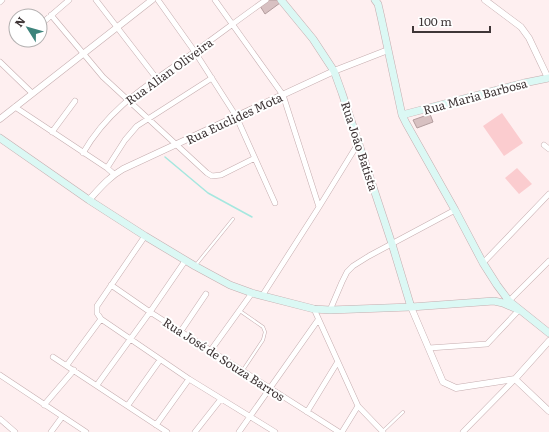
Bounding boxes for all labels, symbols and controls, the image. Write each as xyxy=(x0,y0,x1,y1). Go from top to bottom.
north arrow xyxy=(8,8,48,48)
scale bar xyxy=(413,8,490,34)
text: 100 m xyxy=(419,12,452,30)
text: N xyxy=(10,13,28,30)
street label: Rua Alian Oliveira xyxy=(122,33,217,109)
street label: Rua Maria Barbosa xyxy=(421,73,530,119)
street label: Rua Euclides Mota xyxy=(183,88,286,148)
street label: Rua João Batista xyxy=(337,99,383,194)
street label: Rua José de Souza Barros xyxy=(160,313,289,405)

